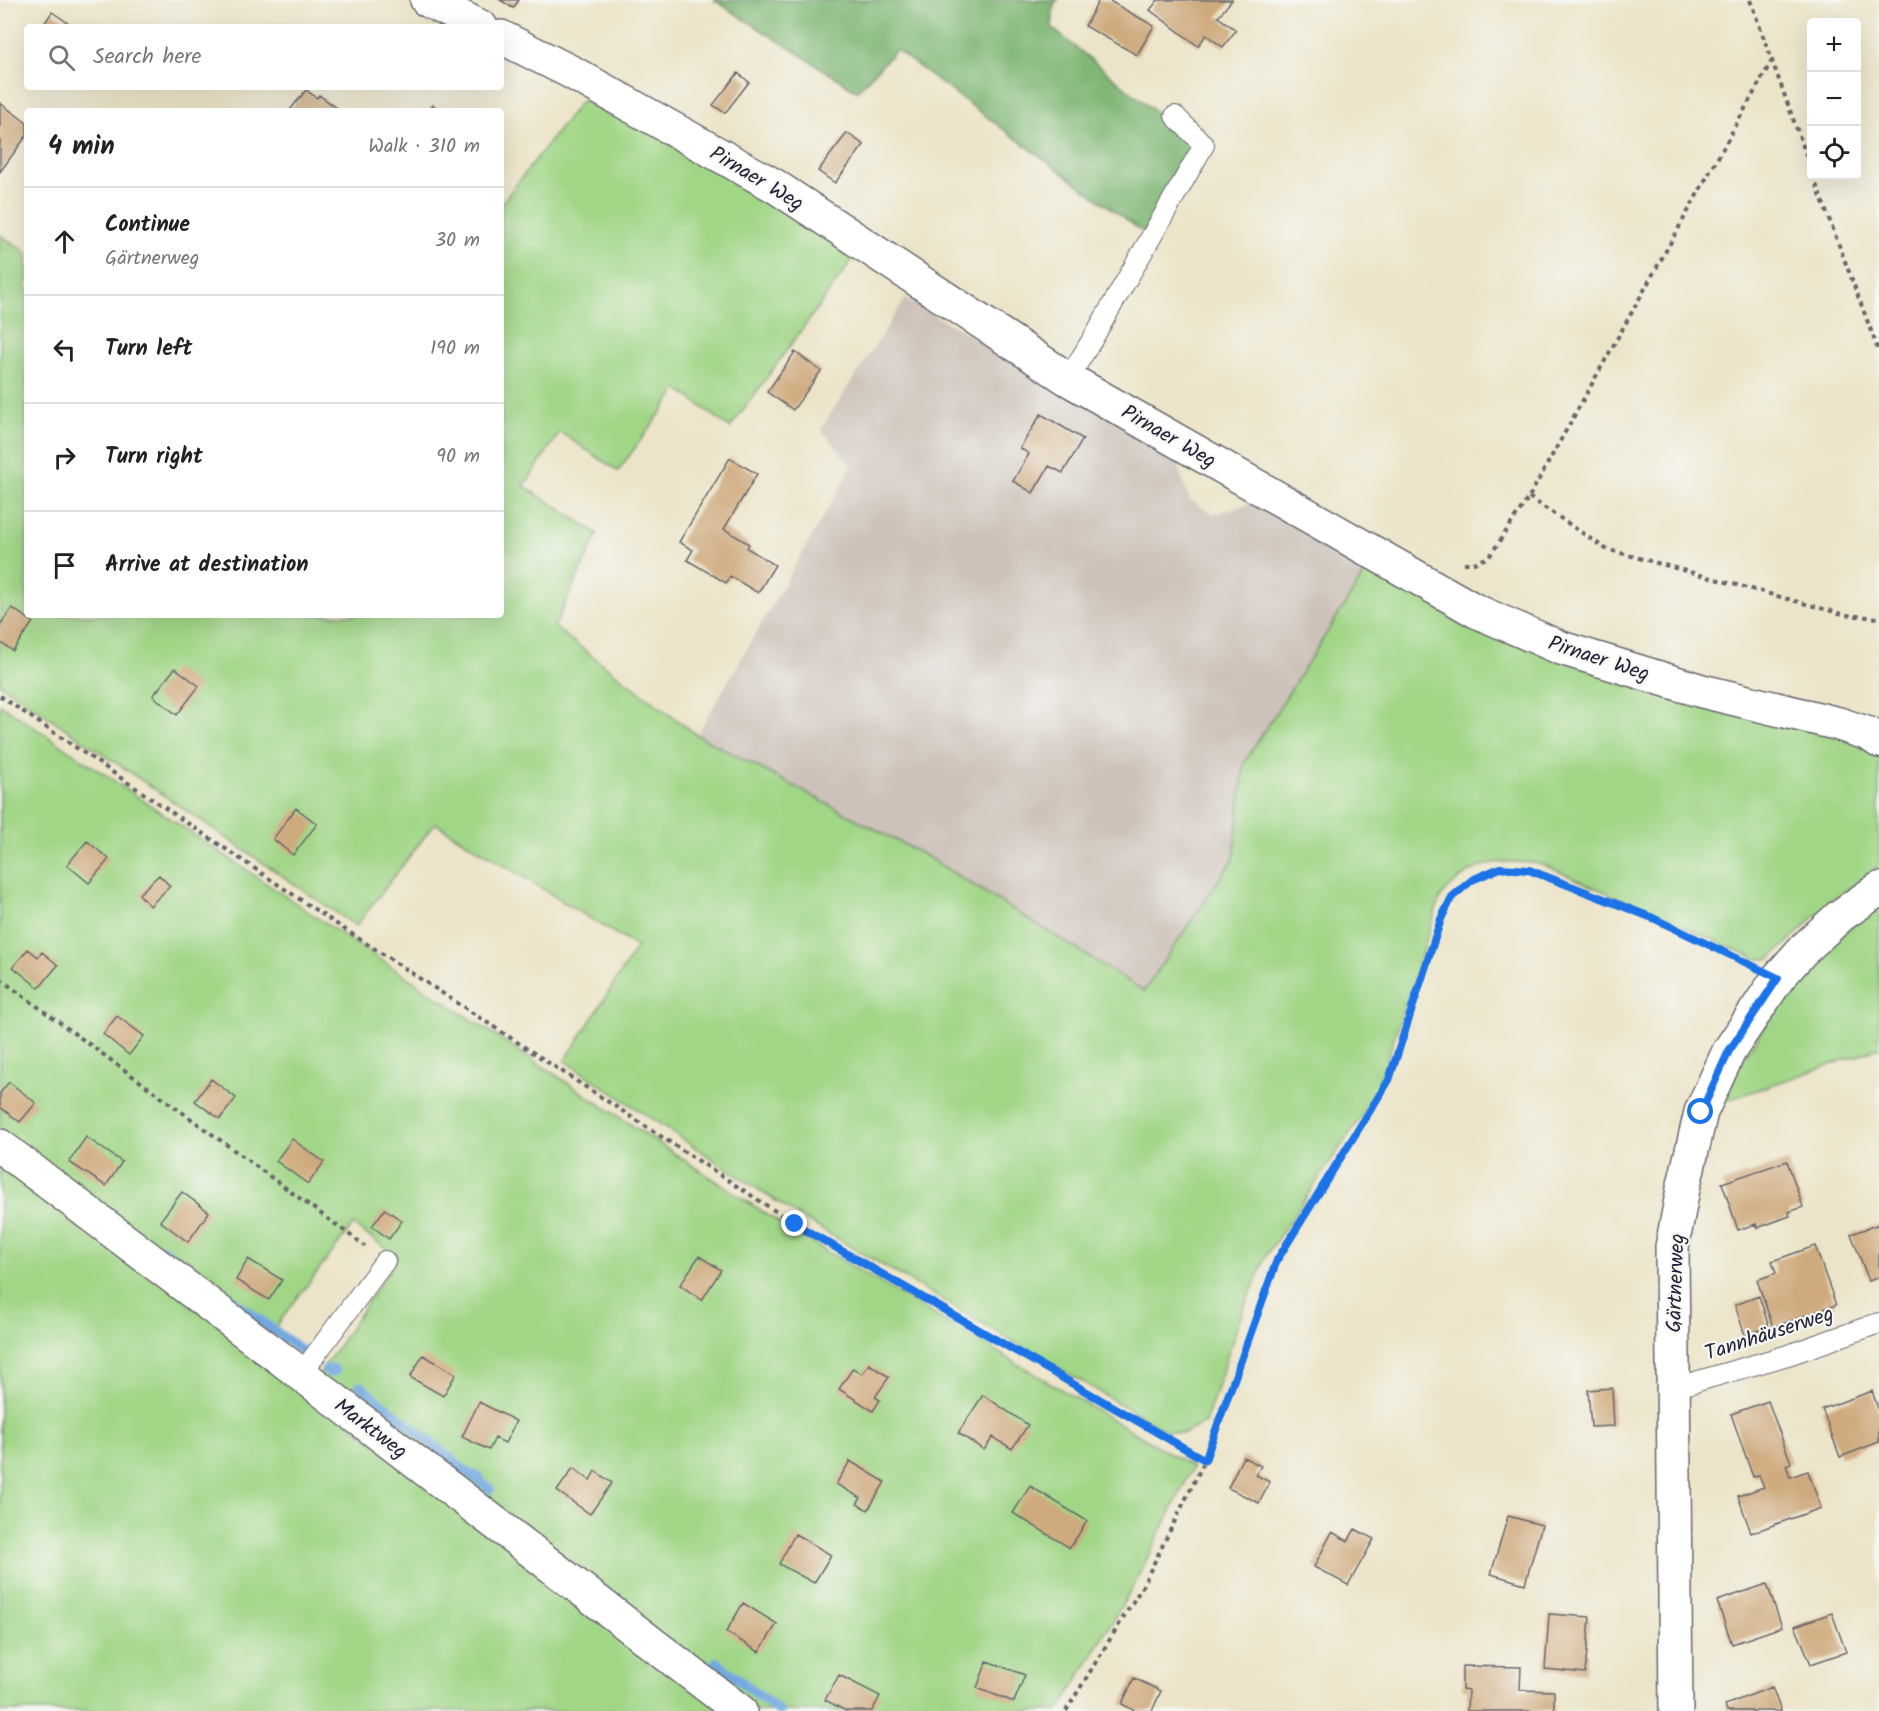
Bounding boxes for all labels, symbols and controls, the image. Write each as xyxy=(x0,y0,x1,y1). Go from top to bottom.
map controls xyxy=(1807,18,1861,180)
button: + xyxy=(1807,18,1861,72)
search box xyxy=(24,24,504,90)
text: Search here xyxy=(93,40,201,75)
icon: search xyxy=(45,41,78,74)
button: − xyxy=(1807,72,1861,126)
text: 4 min xyxy=(48,126,115,168)
button: locate xyxy=(1807,126,1861,180)
text: Walk · 310 m xyxy=(368,131,480,163)
street label: Pirnaer Weg xyxy=(703,138,810,220)
text: Continue xyxy=(105,208,190,243)
icon: ahead xyxy=(48,225,81,258)
text: 30 m xyxy=(435,225,480,257)
text: Gärtnerweg xyxy=(105,243,199,275)
text: Turn left xyxy=(105,332,192,367)
icon: left xyxy=(48,333,81,366)
text: 190 m xyxy=(430,333,480,365)
street label: Pirnaer Weg xyxy=(1114,397,1222,478)
text: Turn right xyxy=(105,440,203,475)
icon: right xyxy=(48,441,81,474)
text: 90 m xyxy=(436,441,480,473)
text: Arrive at destination xyxy=(105,548,308,583)
icon: arrive xyxy=(48,549,81,582)
street label: Pirnaer Weg xyxy=(1543,627,1654,691)
route start xyxy=(1687,1098,1713,1124)
route end xyxy=(781,1210,807,1236)
street label: Gärtnerweg xyxy=(1658,1233,1695,1333)
street label: Tannhäuserweg xyxy=(1701,1298,1838,1371)
street label: Marktweg xyxy=(326,1390,414,1468)

